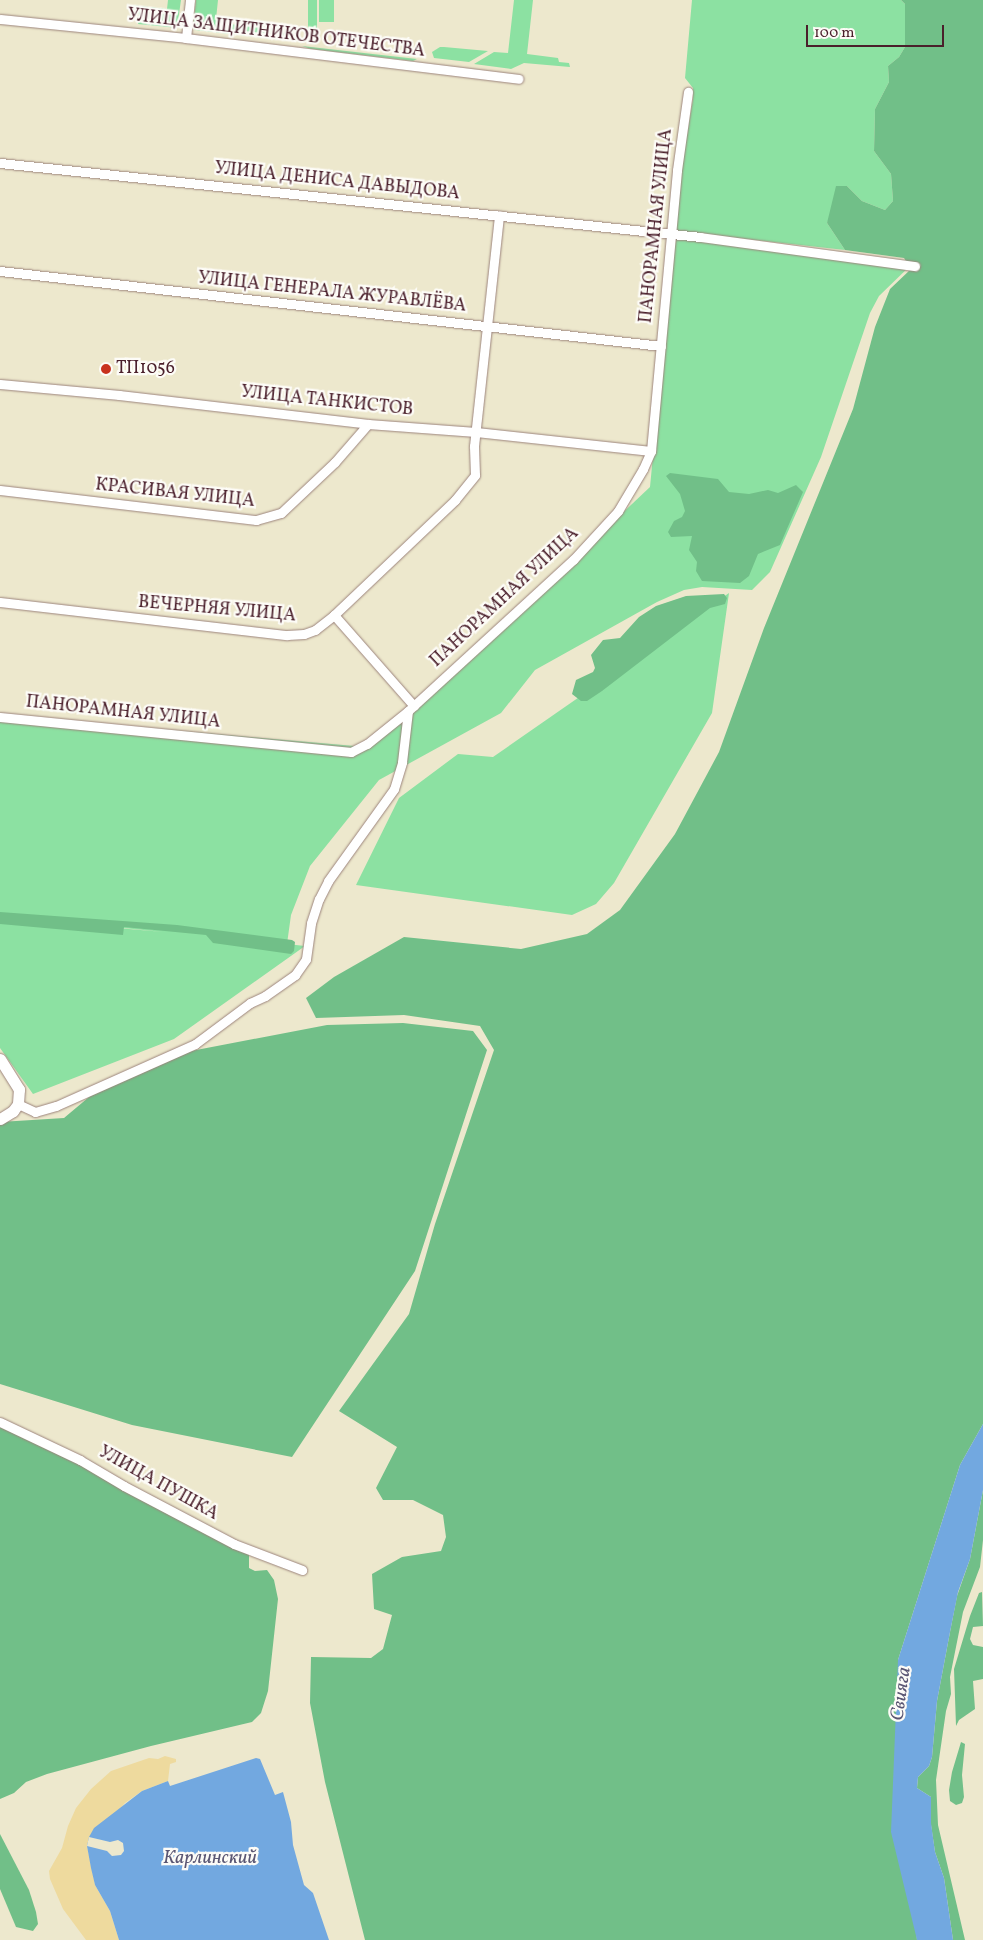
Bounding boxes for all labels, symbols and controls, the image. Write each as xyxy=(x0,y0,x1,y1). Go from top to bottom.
street label: УЛИЦА ЗАЩИТНИКОВ ОТЕЧЕСТВА xyxy=(126,5,426,63)
scale bar xyxy=(808,15,946,47)
text: 100 m xyxy=(814,23,854,44)
street label: ПАНОРАМНАЯ УЛИЦА xyxy=(636,128,678,324)
street label: УЛИЦА ДЕНИСА ДАВЫДОВА xyxy=(213,158,461,206)
street label: УЛИЦА ГЕНЕРАЛА ЖУРАВЛЁВА xyxy=(197,268,467,318)
place label: ТП1056 xyxy=(116,358,175,380)
marker: ТП1056 xyxy=(100,363,112,375)
street label: УЛИЦА ТАНКИСТОВ xyxy=(240,382,414,422)
street label: КРАСИВАЯ УЛИЦА xyxy=(94,475,256,513)
street label: ПАНОРАМНАЯ УЛИЦА xyxy=(426,523,584,673)
street label: ВЕЧЕРНЯЯ УЛИЦА xyxy=(137,592,297,628)
street label: ПАНОРАМНАЯ УЛИЦА xyxy=(25,692,221,734)
street label: УЛИЦА ПУШКА xyxy=(94,1442,222,1526)
water label: Свияга xyxy=(887,1666,917,1722)
water label: Карлинский xyxy=(163,1848,257,1870)

